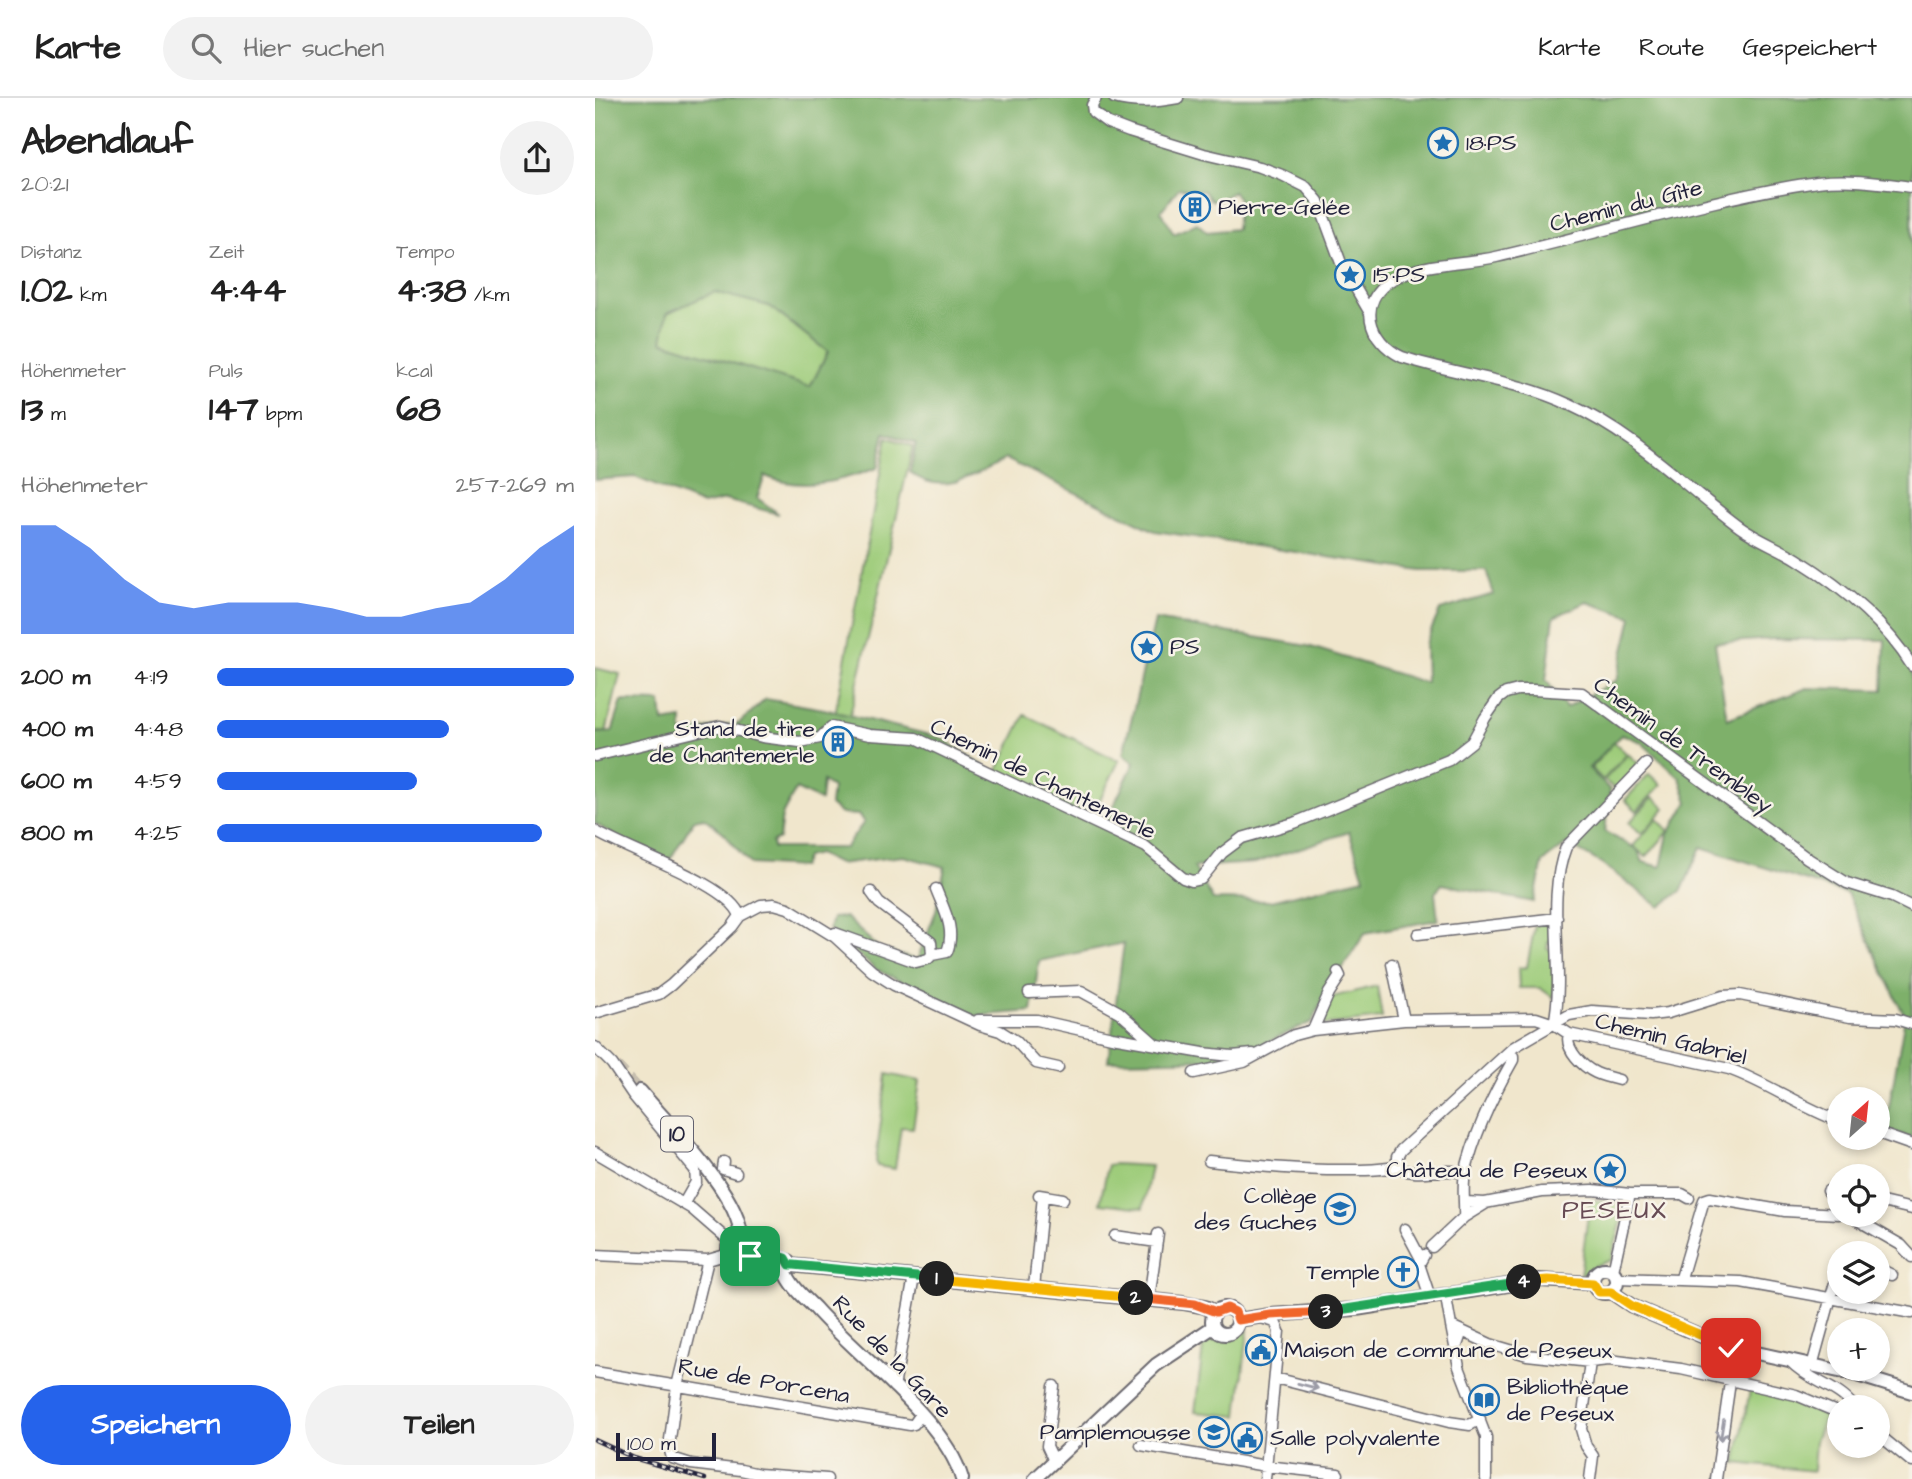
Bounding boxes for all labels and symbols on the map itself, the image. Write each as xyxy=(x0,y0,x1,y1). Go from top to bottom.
place icon: 18·PS xyxy=(1426,126,1460,160)
place label: 18·PS xyxy=(1466,127,1517,159)
street label: Chemin du Gîte xyxy=(1546,172,1706,240)
building icon: Pierre-Gelée xyxy=(1178,190,1212,224)
place label: Pierre-Gelée xyxy=(1218,191,1350,223)
place icon: 15·PS xyxy=(1333,258,1367,292)
place label: 15·PS xyxy=(1373,259,1425,291)
place icon: PS xyxy=(1130,630,1164,664)
place label: PS xyxy=(1170,631,1200,663)
street label: Chemin de Trembley xyxy=(1586,669,1780,822)
street label: Chemin de Chantemerle xyxy=(925,710,1161,848)
place label: Stand de tire de Chantemerle xyxy=(650,713,815,771)
building icon: Stand de tire de Chantemerle xyxy=(821,725,855,759)
street label: Chemin Gabriel xyxy=(1592,1005,1750,1073)
north arrow xyxy=(1827,1087,1890,1150)
road number: 10 xyxy=(661,1116,693,1152)
place icon: Château de Peseux xyxy=(1593,1153,1627,1187)
place label: Château de Peseux xyxy=(1386,1154,1587,1186)
place label: Collège des Guches xyxy=(1194,1180,1317,1238)
school or university icon: Collège des Guches xyxy=(1323,1192,1357,1226)
district label: PESEUX xyxy=(1562,1192,1668,1228)
pin xyxy=(720,1226,780,1286)
church icon: Temple xyxy=(1386,1255,1420,1289)
place label: Temple xyxy=(1306,1256,1380,1288)
pin: 1 xyxy=(919,1262,955,1296)
pin: 4 xyxy=(1507,1264,1541,1300)
pin: 2 xyxy=(1119,1280,1153,1316)
street label: Rue de la Gare xyxy=(825,1288,959,1426)
pin: 3 xyxy=(1309,1294,1343,1330)
pin xyxy=(1701,1318,1761,1378)
public building icon: Maison de commune de Peseux xyxy=(1244,1333,1278,1367)
place label: Maison de commune de Peseux xyxy=(1284,1334,1612,1366)
street label: Rue de Porcena xyxy=(676,1350,853,1412)
place label: Bibliothèque de Peseux xyxy=(1507,1371,1629,1429)
one-way arrow xyxy=(1296,1380,1319,1393)
library icon: Bibliothèque de Peseux xyxy=(1467,1383,1501,1417)
school or university icon: Pamplemousse xyxy=(1197,1415,1231,1449)
place label: Pamplemousse xyxy=(1040,1416,1191,1448)
one-way arrow xyxy=(1715,1418,1728,1441)
public building icon: Salle polyvalente xyxy=(1230,1421,1264,1455)
place label: Salle polyvalente xyxy=(1270,1422,1440,1455)
scale bar xyxy=(616,1430,716,1462)

